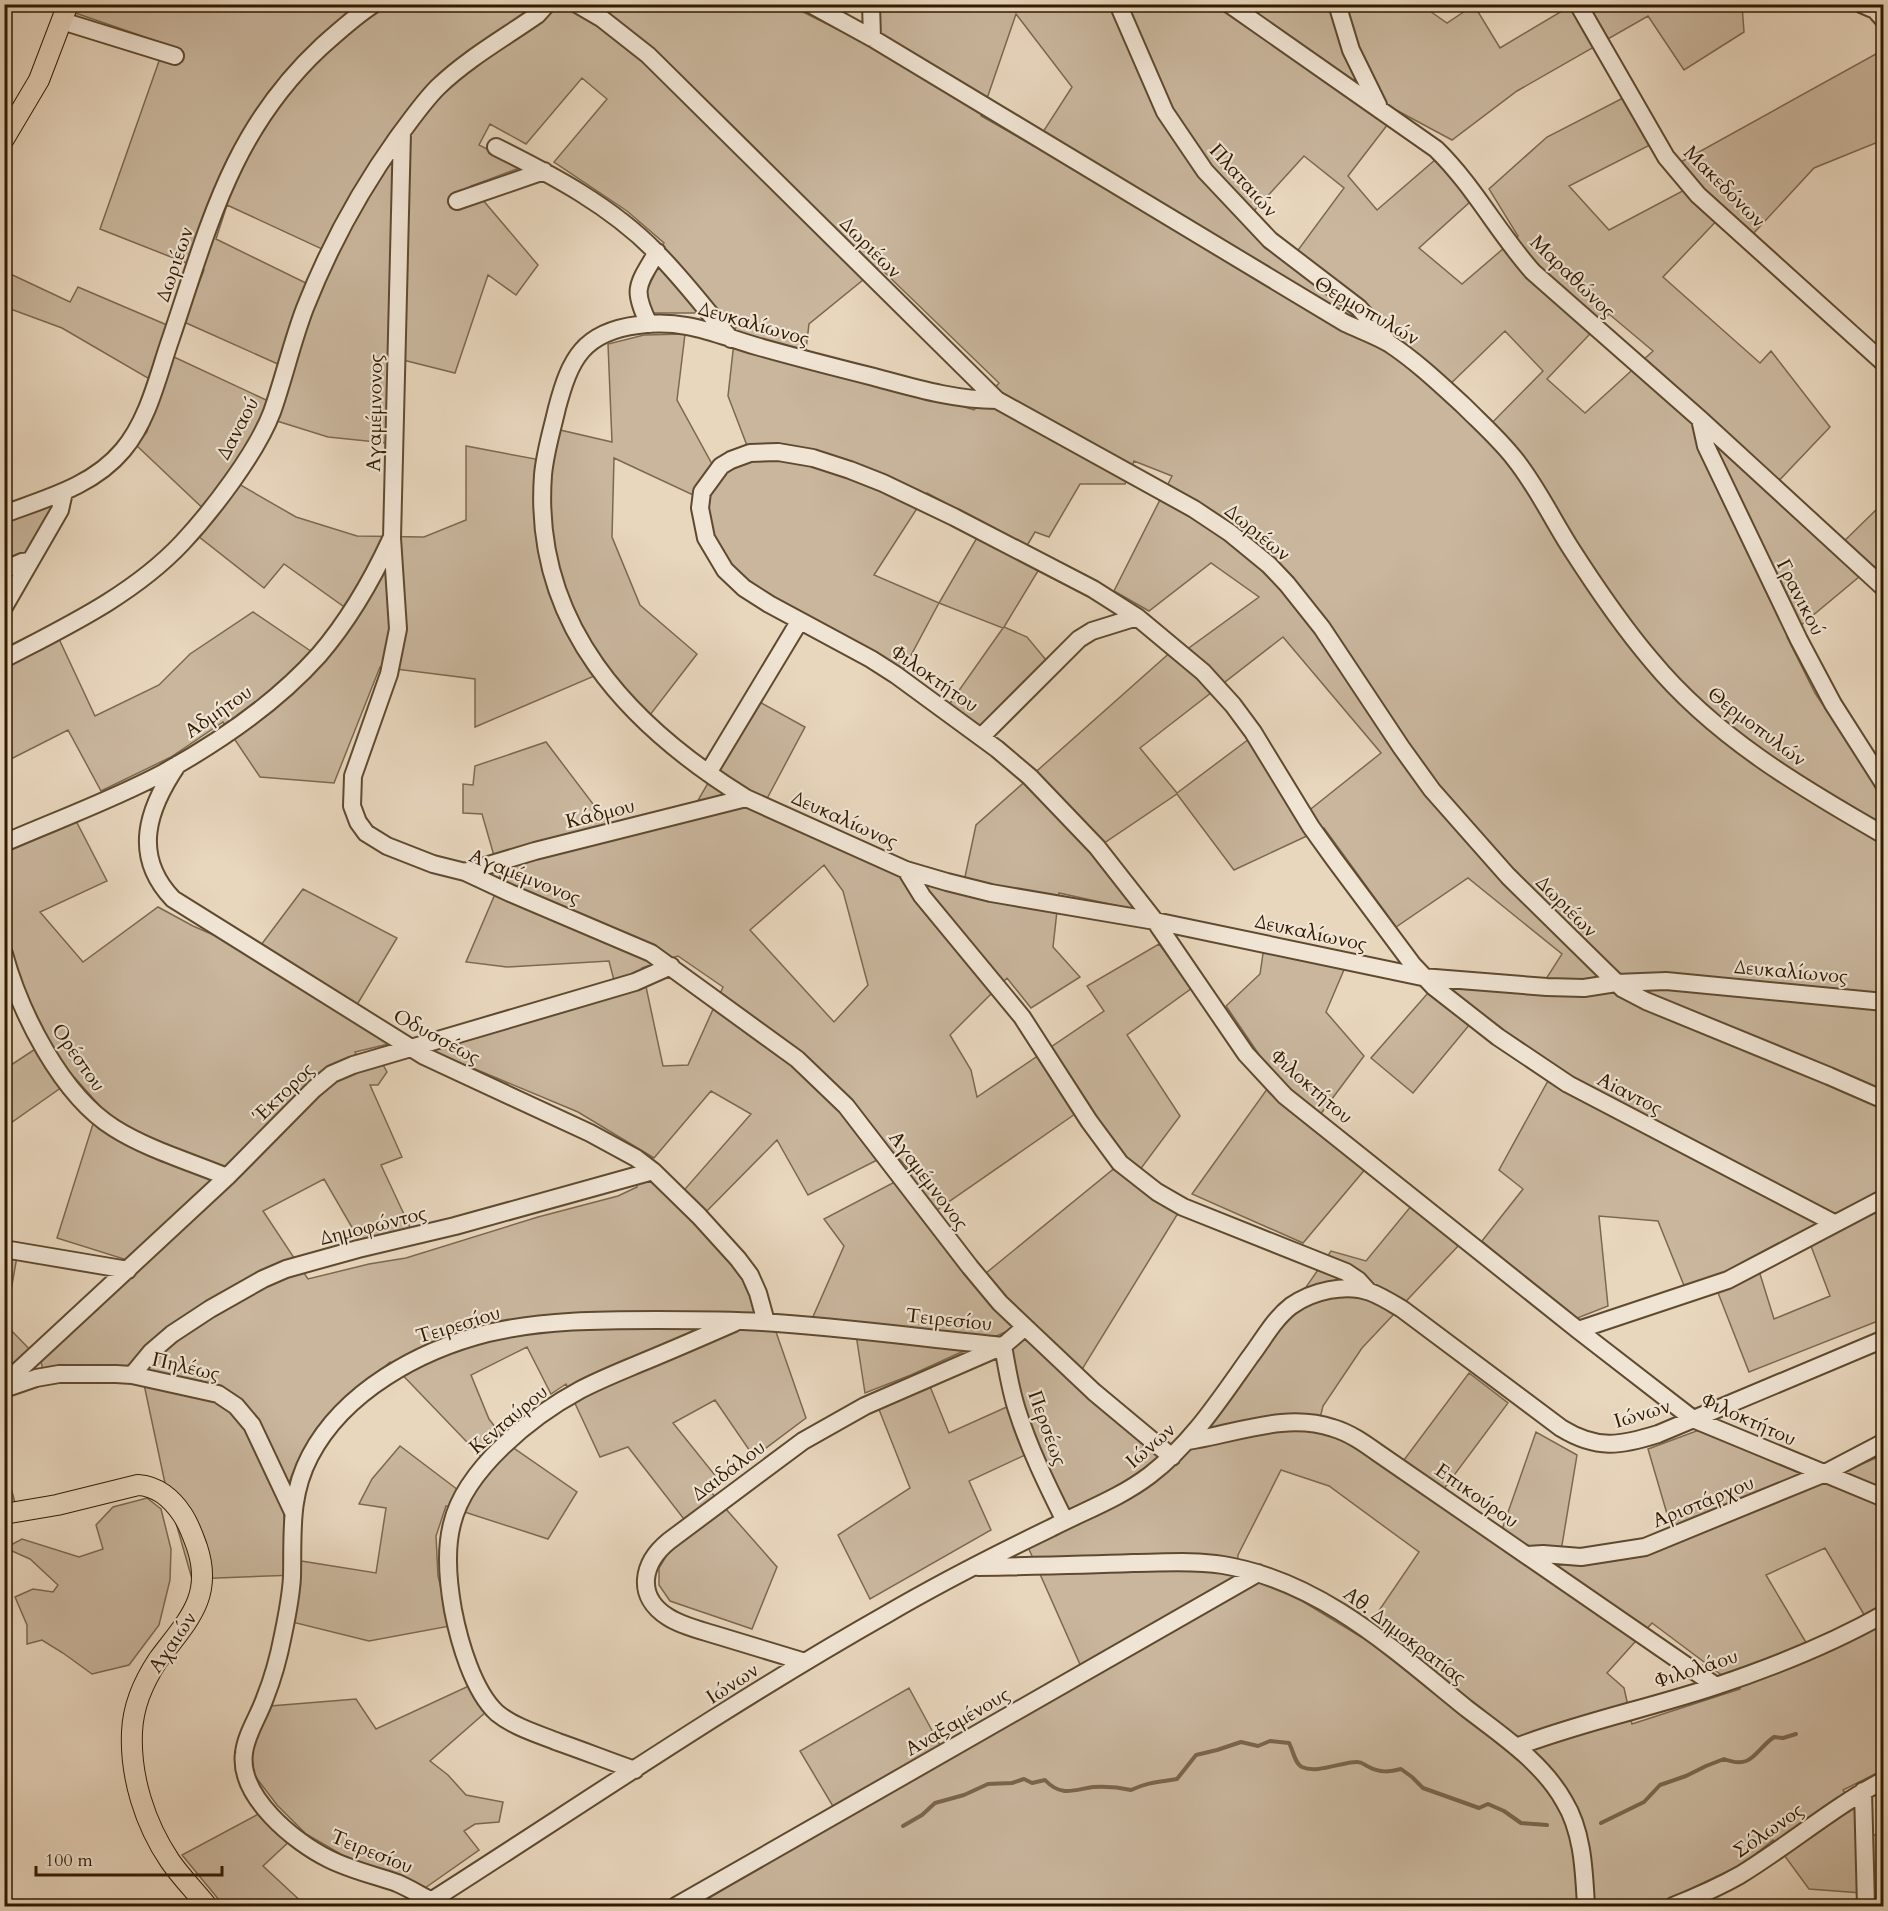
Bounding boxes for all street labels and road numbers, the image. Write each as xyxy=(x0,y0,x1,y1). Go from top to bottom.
street label: Πλαταιών xyxy=(1203,138,1284,223)
street label: Μακεδόνων xyxy=(1678,139,1772,234)
street label: Δωριέων xyxy=(834,210,908,284)
street label: Δωριέων xyxy=(149,223,200,305)
street label: Μαραθώνος xyxy=(1524,229,1622,324)
street label: Θερμοπυλών xyxy=(1309,269,1424,352)
street label: Δευκαλίωνος xyxy=(695,295,813,352)
street label: Αγαμέμνονος xyxy=(360,353,389,472)
street label: Δαναού xyxy=(210,392,265,464)
street label: Δωριέων xyxy=(1219,498,1296,567)
street label: Γρανικού xyxy=(1770,555,1831,640)
street label: Φιλοκτήτου xyxy=(885,638,984,719)
street label: Αδμήτου xyxy=(179,678,257,744)
street label: Θερμοπυλών xyxy=(1702,680,1812,773)
street label: Δευκαλίωνος xyxy=(787,784,903,855)
street label: Κάδμου xyxy=(563,792,638,835)
street label: Αγαμέμνονος xyxy=(465,842,585,911)
street label: Δωριέων xyxy=(1530,869,1604,943)
street label: Δευκαλίωνος xyxy=(1252,907,1370,958)
street label: Δευκαλίωνος xyxy=(1733,953,1849,990)
street label: Οδυσσέως xyxy=(389,1002,485,1071)
street label: Ορέστου xyxy=(45,1018,112,1097)
street label: Φιλοκτήτου xyxy=(1265,1043,1359,1130)
street label: Έκτορος xyxy=(246,1056,320,1129)
street label: Aiαντος xyxy=(1593,1066,1667,1121)
street label: Αγαμέμνονος xyxy=(882,1125,975,1236)
street label: Δημοφώντος xyxy=(317,1199,430,1252)
street label: Τειρεσίου xyxy=(413,1299,504,1350)
street label: Τειρεσίου xyxy=(904,1302,993,1337)
street label: Πηλέως xyxy=(149,1346,223,1387)
street label: Κενταύρου xyxy=(463,1378,554,1460)
street label: Περσέως xyxy=(1021,1387,1074,1470)
street label: Φιλοκτήτου xyxy=(1697,1387,1801,1452)
street label: Ιώνων xyxy=(1611,1392,1674,1435)
street label: Ιώνων xyxy=(1120,1416,1181,1474)
street label: Δαιδάλου xyxy=(686,1434,771,1507)
street label: Επικούρου xyxy=(1429,1457,1524,1534)
street label: Αριστάρχου xyxy=(1648,1469,1758,1534)
street label: Αθ. Δημοκρατίας xyxy=(1338,1580,1472,1691)
street label: Αχαιών xyxy=(142,1606,203,1678)
street label: Φιλολάου xyxy=(1651,1642,1741,1695)
street label: Ιώνων xyxy=(701,1656,764,1710)
street label: Αναξαμένους xyxy=(900,1680,1015,1762)
street label: Σόλωνος xyxy=(1728,1796,1809,1864)
street label: Τειρεσίου xyxy=(327,1823,417,1880)

